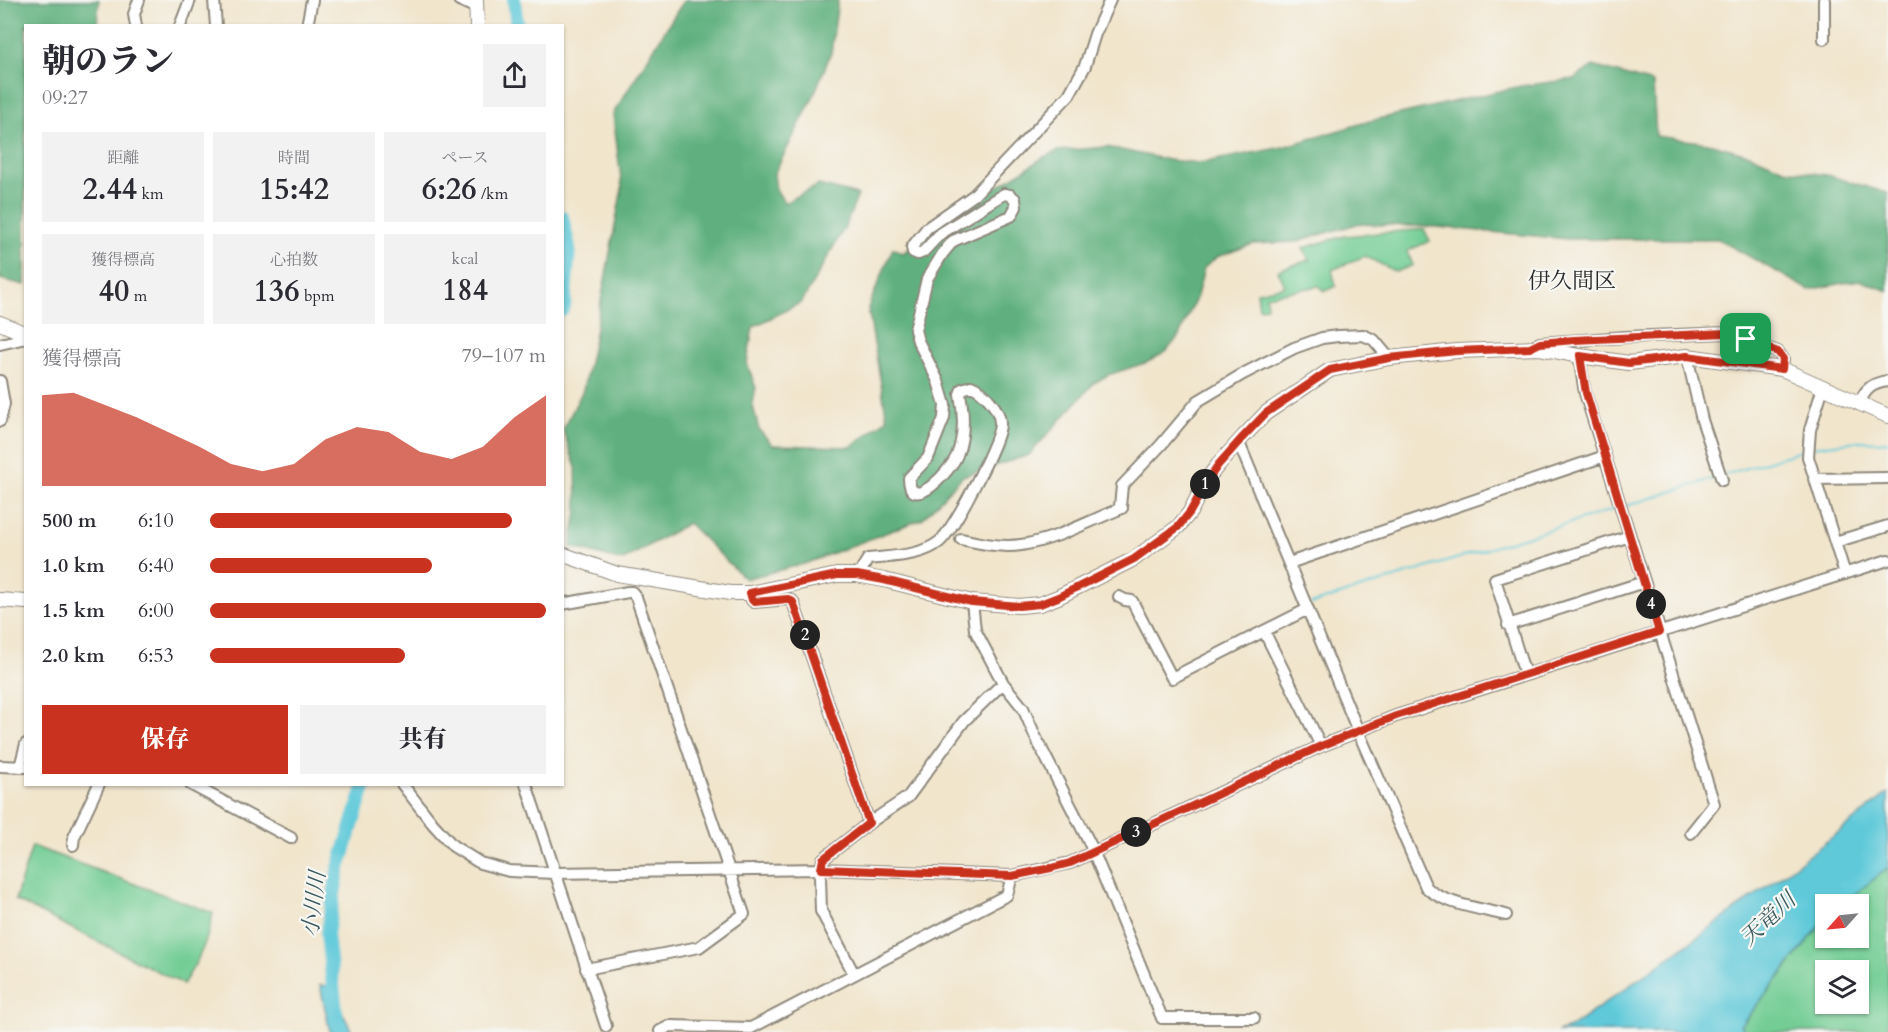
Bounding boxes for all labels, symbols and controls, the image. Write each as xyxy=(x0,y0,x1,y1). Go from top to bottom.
text: 朝のラン xyxy=(42,39,174,84)
button: share xyxy=(483,44,546,107)
text: 09:27 xyxy=(42,84,88,111)
text: 距離 xyxy=(107,147,139,169)
text: 時間 xyxy=(278,147,310,169)
text: ペース xyxy=(441,147,489,169)
text: 2.44 xyxy=(82,169,137,210)
text: 15:42 xyxy=(259,169,329,210)
text: 6:26 xyxy=(422,169,477,210)
text: km xyxy=(137,183,164,205)
text: /km xyxy=(477,183,508,205)
text: kcal xyxy=(452,248,478,270)
text: 獲得標高 xyxy=(91,249,155,271)
text: 心拍数 xyxy=(270,249,318,271)
district label: 伊久間区 xyxy=(1528,266,1616,296)
text: 184 xyxy=(442,270,488,311)
text: 40 xyxy=(99,271,129,312)
text: 136 xyxy=(253,271,300,312)
text: m xyxy=(129,285,147,307)
text: bpm xyxy=(300,285,335,307)
pin xyxy=(1720,313,1771,364)
icon: arrive xyxy=(1729,322,1762,355)
text: 79–107 m xyxy=(461,342,546,369)
text: 獲得標高 xyxy=(42,345,122,372)
pin: 1 xyxy=(1190,469,1220,499)
text: 1 xyxy=(1201,473,1209,495)
text: 500 m xyxy=(42,507,97,534)
text: 6:10 xyxy=(138,507,174,534)
text: 1.0 km xyxy=(42,552,105,579)
text: 6:40 xyxy=(138,552,174,579)
pin: 4 xyxy=(1636,589,1666,619)
text: 4 xyxy=(1647,593,1655,615)
text: 1.5 km xyxy=(42,597,105,624)
text: 6:00 xyxy=(138,597,174,624)
pin: 2 xyxy=(790,620,820,650)
text: 2 xyxy=(801,624,809,646)
text: 2.0 km xyxy=(42,642,105,669)
text: 6:53 xyxy=(138,642,174,669)
button: 保存 xyxy=(42,705,288,774)
button: 共有 xyxy=(300,705,546,774)
pin: 3 xyxy=(1121,817,1151,847)
text: 3 xyxy=(1132,821,1140,843)
water label: 小川川 xyxy=(295,867,333,939)
water label: 天竜川 xyxy=(1734,884,1804,952)
north arrow xyxy=(1815,894,1869,948)
map controls xyxy=(1815,894,1869,1014)
button: layers xyxy=(1815,960,1869,1014)

